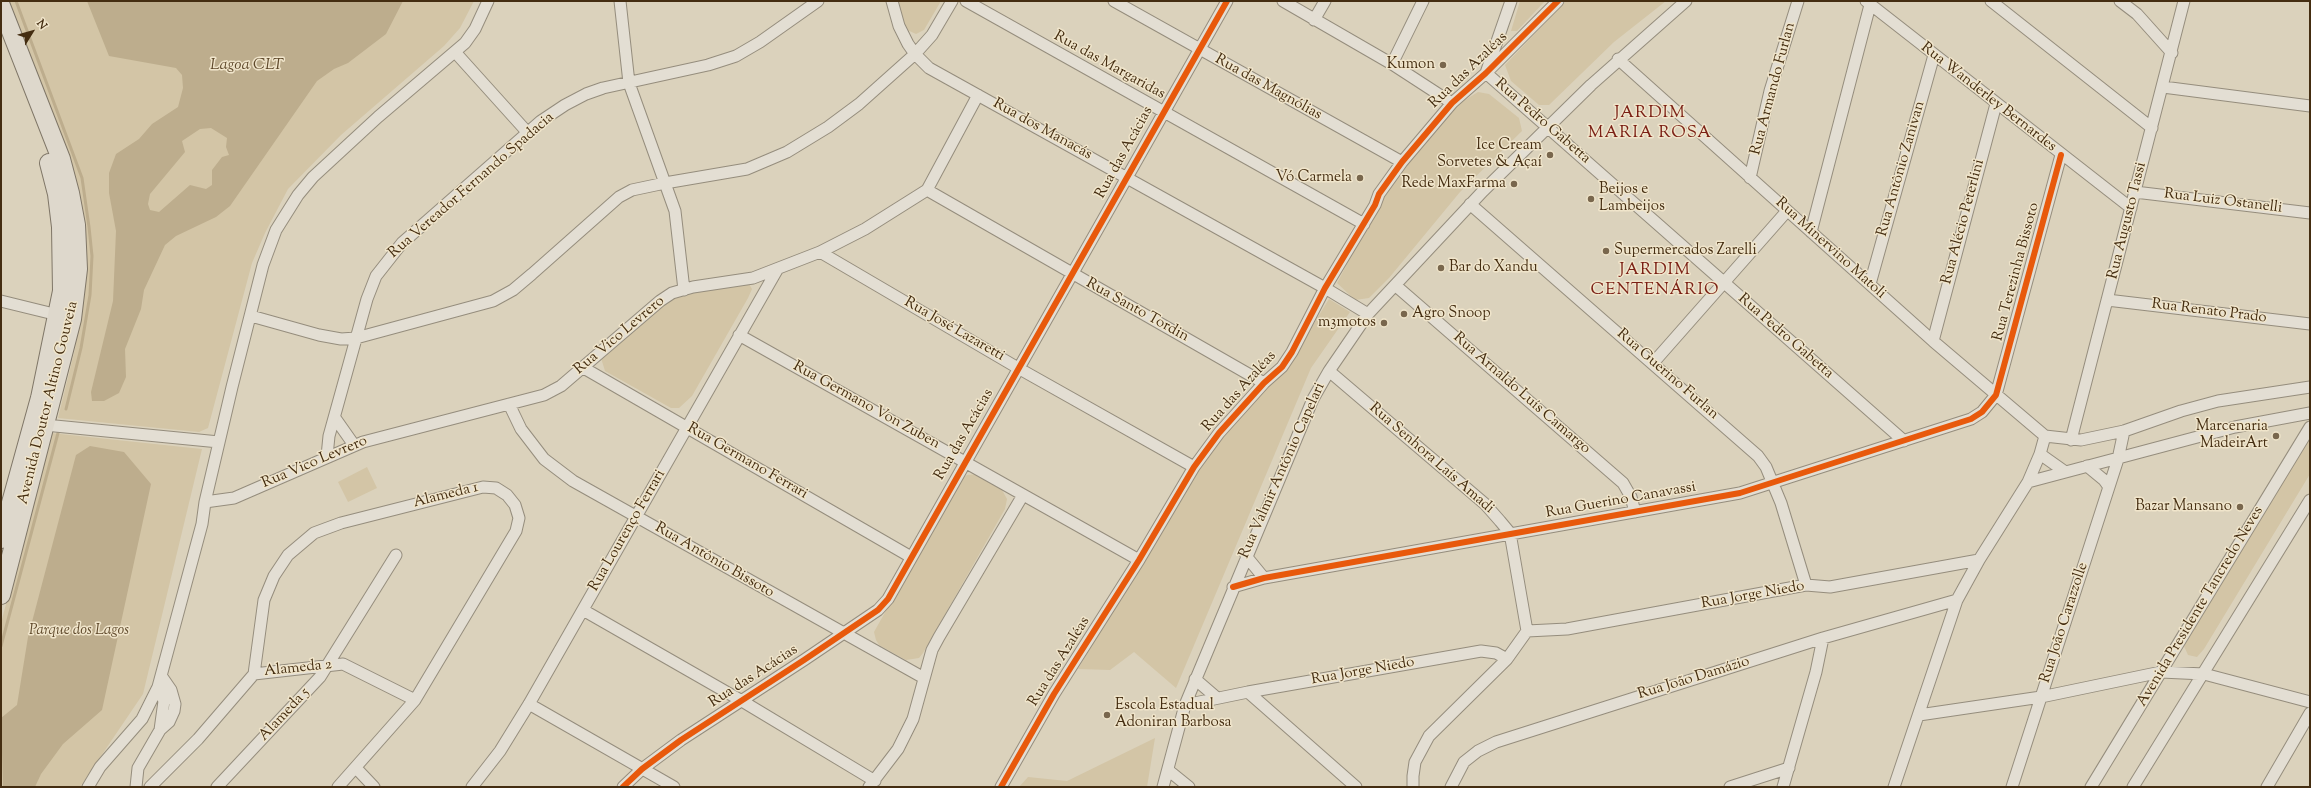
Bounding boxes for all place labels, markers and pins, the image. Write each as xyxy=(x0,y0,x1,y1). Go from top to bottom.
place label: Kumon xyxy=(1387,56,1435,74)
marker: Kumon xyxy=(1438,60,1448,70)
place label: Ice Cream Sorvetes & Açaí xyxy=(1437,137,1542,172)
marker: Ice Cream Sorvetes & Açaí xyxy=(1545,150,1555,160)
place label: Vó Carmela xyxy=(1275,169,1352,187)
marker: Vó Carmela xyxy=(1355,173,1365,183)
place label: Rede MaxFarma xyxy=(1402,175,1506,193)
marker: Rede MaxFarma xyxy=(1509,179,1519,189)
place label: Beijos e Lambeijos xyxy=(1599,181,1665,216)
marker: Beijos e Lambeijos xyxy=(1586,194,1596,204)
place label: Supermercados Zarelli xyxy=(1614,242,1757,260)
marker: Supermercados Zarelli xyxy=(1601,246,1611,256)
place label: Bar do Xandu xyxy=(1449,259,1538,277)
marker: Bar do Xandu xyxy=(1436,263,1446,273)
place label: Agro Snoop xyxy=(1412,305,1490,323)
marker: Agro Snoop xyxy=(1399,309,1409,319)
place label: m3motos xyxy=(1318,314,1376,332)
marker: m3motos xyxy=(1379,318,1389,328)
place label: Marcenaria MadeirArt xyxy=(2196,418,2268,453)
marker: Marcenaria MadeirArt xyxy=(2271,431,2281,441)
place label: Bazar Mansano xyxy=(2135,498,2232,516)
marker: Bazar Mansano xyxy=(2235,502,2245,512)
place label: Escola Estadual Adoniran Barbosa xyxy=(1115,697,1231,732)
marker: Escola Estadual Adoniran Barbosa xyxy=(1102,710,1112,720)

